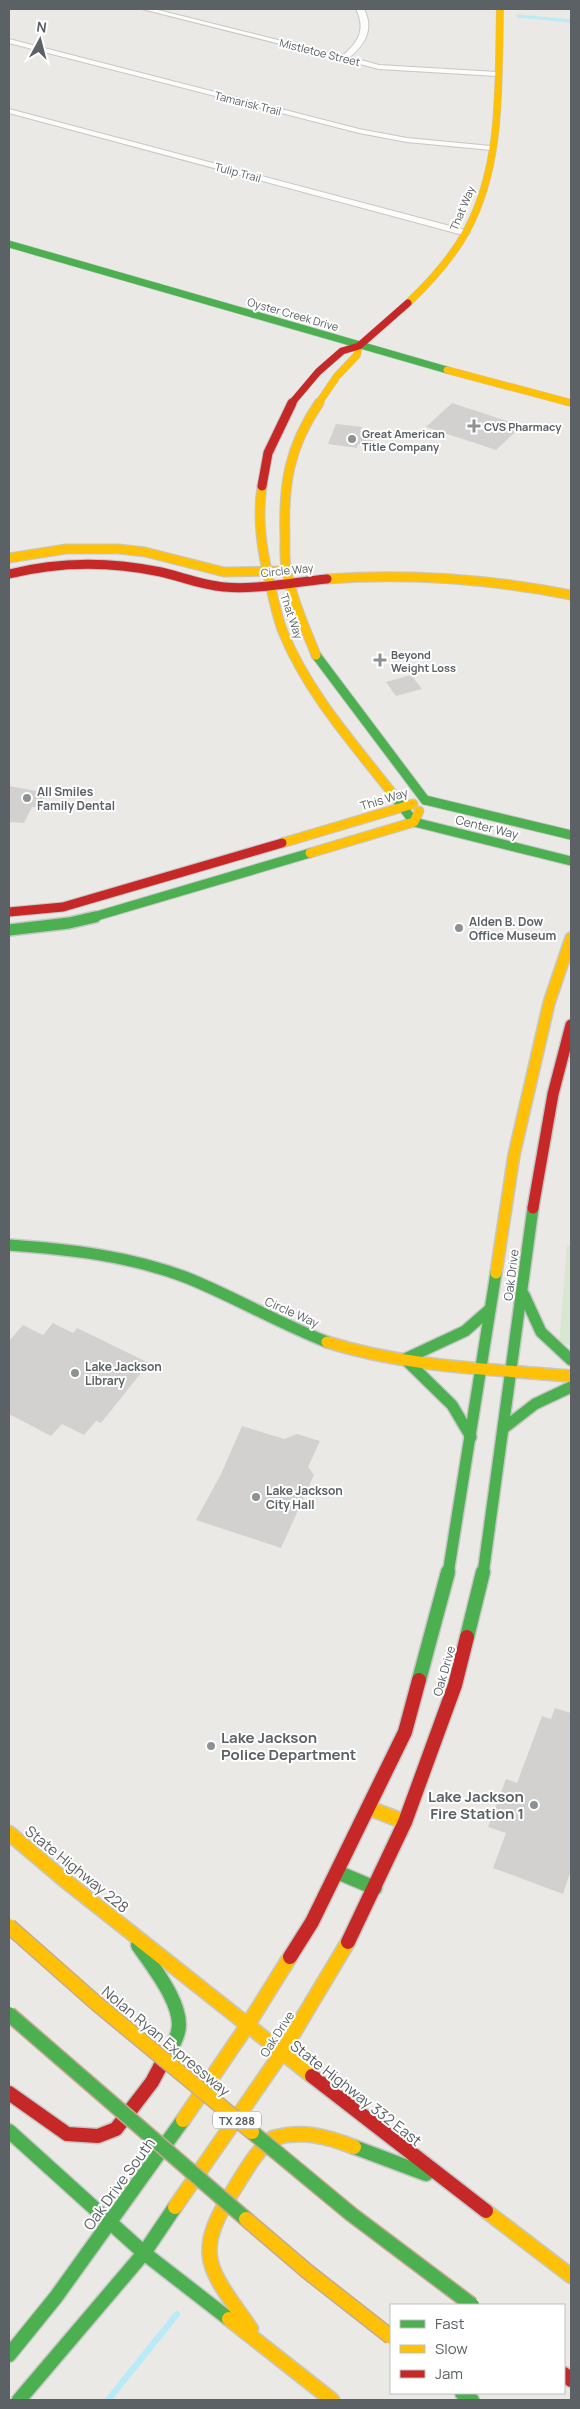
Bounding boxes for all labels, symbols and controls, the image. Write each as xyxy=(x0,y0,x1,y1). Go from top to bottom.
north arrow xyxy=(15,15,65,65)
text: N xyxy=(35,17,48,37)
street label: Mistletoe Street xyxy=(278,35,362,69)
street label: Tamarisk Trail xyxy=(213,87,283,119)
street label: Tulip Trail xyxy=(213,159,263,185)
street label: That Way xyxy=(446,183,478,233)
street label: Oyster Creek Drive xyxy=(246,294,341,334)
place label: CVS Pharmacy xyxy=(484,419,562,434)
marker: CVS Pharmacy xyxy=(468,420,480,432)
place label: Great American Title Company xyxy=(362,426,445,454)
marker: Great American Title Company xyxy=(346,433,358,445)
street label: Circle Way xyxy=(260,560,314,580)
street label: That Way xyxy=(277,591,307,641)
place label: Beyond Weight Loss xyxy=(391,647,456,675)
marker: Beyond Weight Loss xyxy=(373,653,387,667)
place label: All Smiles Family Dental xyxy=(37,783,115,814)
street label: This Way xyxy=(358,783,411,814)
marker: All Smiles Family Dental xyxy=(21,792,33,804)
street label: Center Way xyxy=(454,811,521,843)
place label: Alden B. Dow Office Museum xyxy=(469,913,556,944)
marker: Alden B. Dow Office Museum xyxy=(453,922,465,934)
street label: Oak Drive xyxy=(499,1248,523,1302)
street label: Circle Way xyxy=(262,1293,322,1332)
place label: Lake Jackson Library xyxy=(85,1358,162,1389)
marker: Lake Jackson Library xyxy=(69,1367,81,1379)
place label: Lake Jackson City Hall xyxy=(266,1482,343,1513)
marker: Lake Jackson City Hall xyxy=(250,1491,262,1503)
street label: Oak Drive xyxy=(429,1644,459,1698)
place label: Lake Jackson Police Department xyxy=(221,1727,356,1765)
marker: Lake Jackson Police Department xyxy=(205,1740,217,1752)
place label: Lake Jackson Fire Station 1 xyxy=(428,1786,524,1824)
marker: Lake Jackson Fire Station 1 xyxy=(528,1799,540,1811)
street label: State Highway 228 xyxy=(21,1820,133,1918)
street label: Nolan Ryan Expressway xyxy=(97,1981,235,2101)
street label: Oak Drive xyxy=(256,2008,298,2060)
street label: State Highway 332 East xyxy=(286,2035,426,2151)
road number: TX 288 xyxy=(213,2112,261,2128)
street label: Oak Drive South xyxy=(78,2133,160,2235)
legend xyxy=(390,2304,565,2394)
text: Fast xyxy=(435,2313,464,2334)
text: Slow xyxy=(435,2338,468,2359)
text: Jam xyxy=(435,2363,463,2384)

